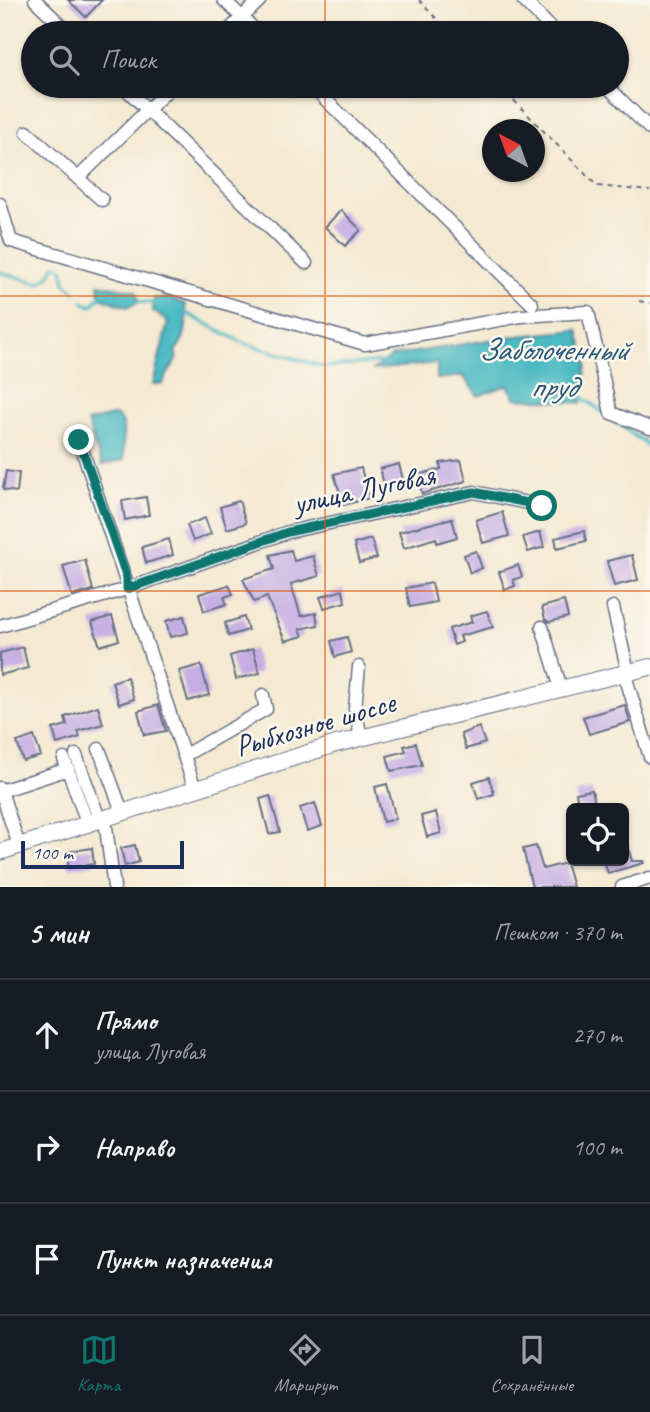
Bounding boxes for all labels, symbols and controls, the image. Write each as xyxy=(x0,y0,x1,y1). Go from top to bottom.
search box xyxy=(21,21,629,98)
icon: search xyxy=(45,41,83,79)
text: Поиск xyxy=(101,43,156,76)
north arrow xyxy=(482,119,545,182)
water label: Заболоченный пруд xyxy=(478,329,634,407)
route end xyxy=(63,424,94,455)
street label: улица Луговая xyxy=(288,455,439,523)
route start xyxy=(526,490,557,521)
street label: Рыбхозное шоссе xyxy=(231,682,402,765)
map controls xyxy=(566,803,629,866)
button: locate xyxy=(566,803,629,866)
scale bar xyxy=(21,838,184,870)
text: 100 m xyxy=(32,841,73,865)
text: 5 мин xyxy=(28,914,89,952)
text: Пешком · 370 m xyxy=(494,918,622,947)
text: Прямо xyxy=(95,1004,157,1037)
icon: ahead xyxy=(28,1016,66,1054)
text: 270 m xyxy=(573,1021,622,1050)
text: улица Луговая xyxy=(95,1037,205,1066)
icon: right xyxy=(28,1128,66,1166)
text: Направо xyxy=(95,1131,174,1164)
text: 100 m xyxy=(573,1133,622,1162)
icon: arrive xyxy=(28,1240,66,1278)
text: Пункт назначения xyxy=(95,1243,271,1276)
tab: Карта xyxy=(77,1331,120,1397)
tab: Маршрут xyxy=(274,1331,337,1397)
tab: Сохранённые xyxy=(491,1331,573,1397)

